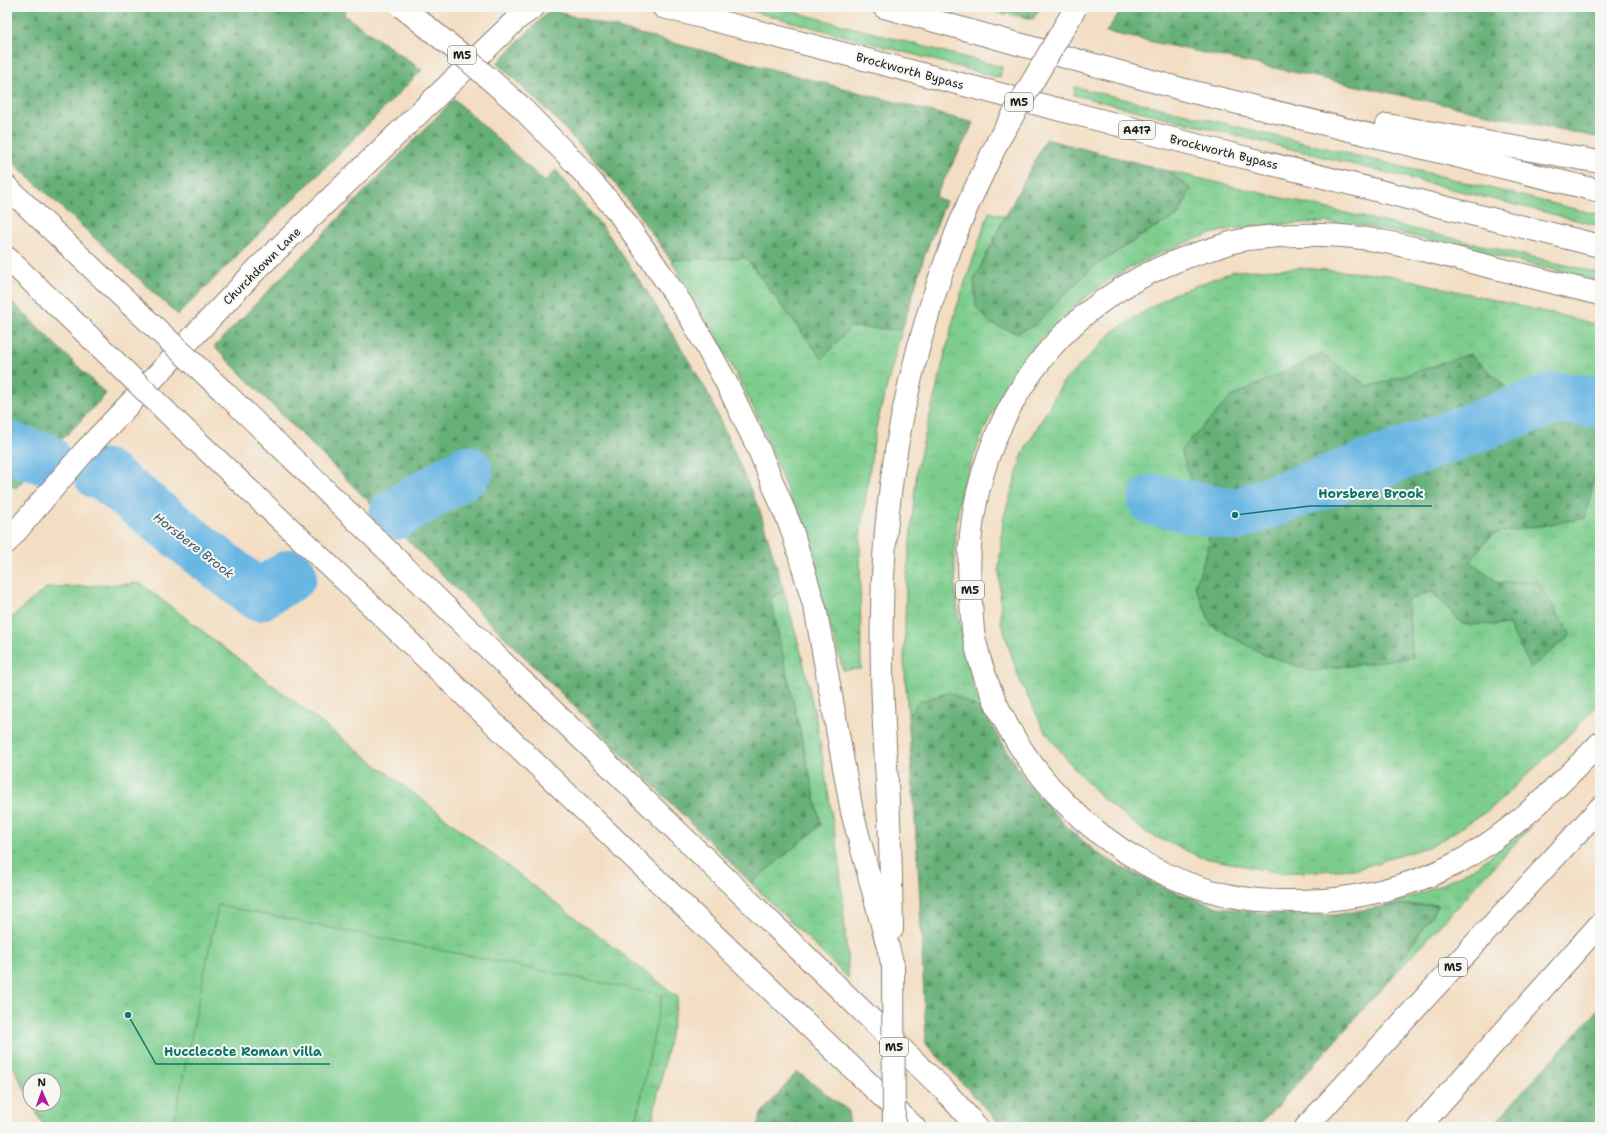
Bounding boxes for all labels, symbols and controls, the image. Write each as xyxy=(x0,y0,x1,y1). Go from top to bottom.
road number: M5 xyxy=(448,46,476,64)
street label: Brockworth Bypass xyxy=(854,49,966,93)
road number: M5 xyxy=(1005,93,1033,111)
road number: A417 xyxy=(1119,121,1155,139)
street label: Brockworth Bypass xyxy=(1168,131,1280,173)
street label: Churchdown Lane xyxy=(220,223,305,308)
callout: Horsbere Brook xyxy=(1310,481,1432,506)
text: Horsbere Brook xyxy=(1318,485,1424,502)
water label: Horsbere Brook xyxy=(150,508,238,583)
road number: M5 xyxy=(956,581,984,599)
road number: M5 xyxy=(1439,958,1467,976)
road number: M5 xyxy=(880,1038,908,1056)
callout: Hucclecote Roman villa xyxy=(156,1039,330,1064)
text: Hucclecote Roman villa xyxy=(164,1043,322,1060)
north arrow xyxy=(22,1072,62,1112)
text: N xyxy=(37,1075,47,1090)

